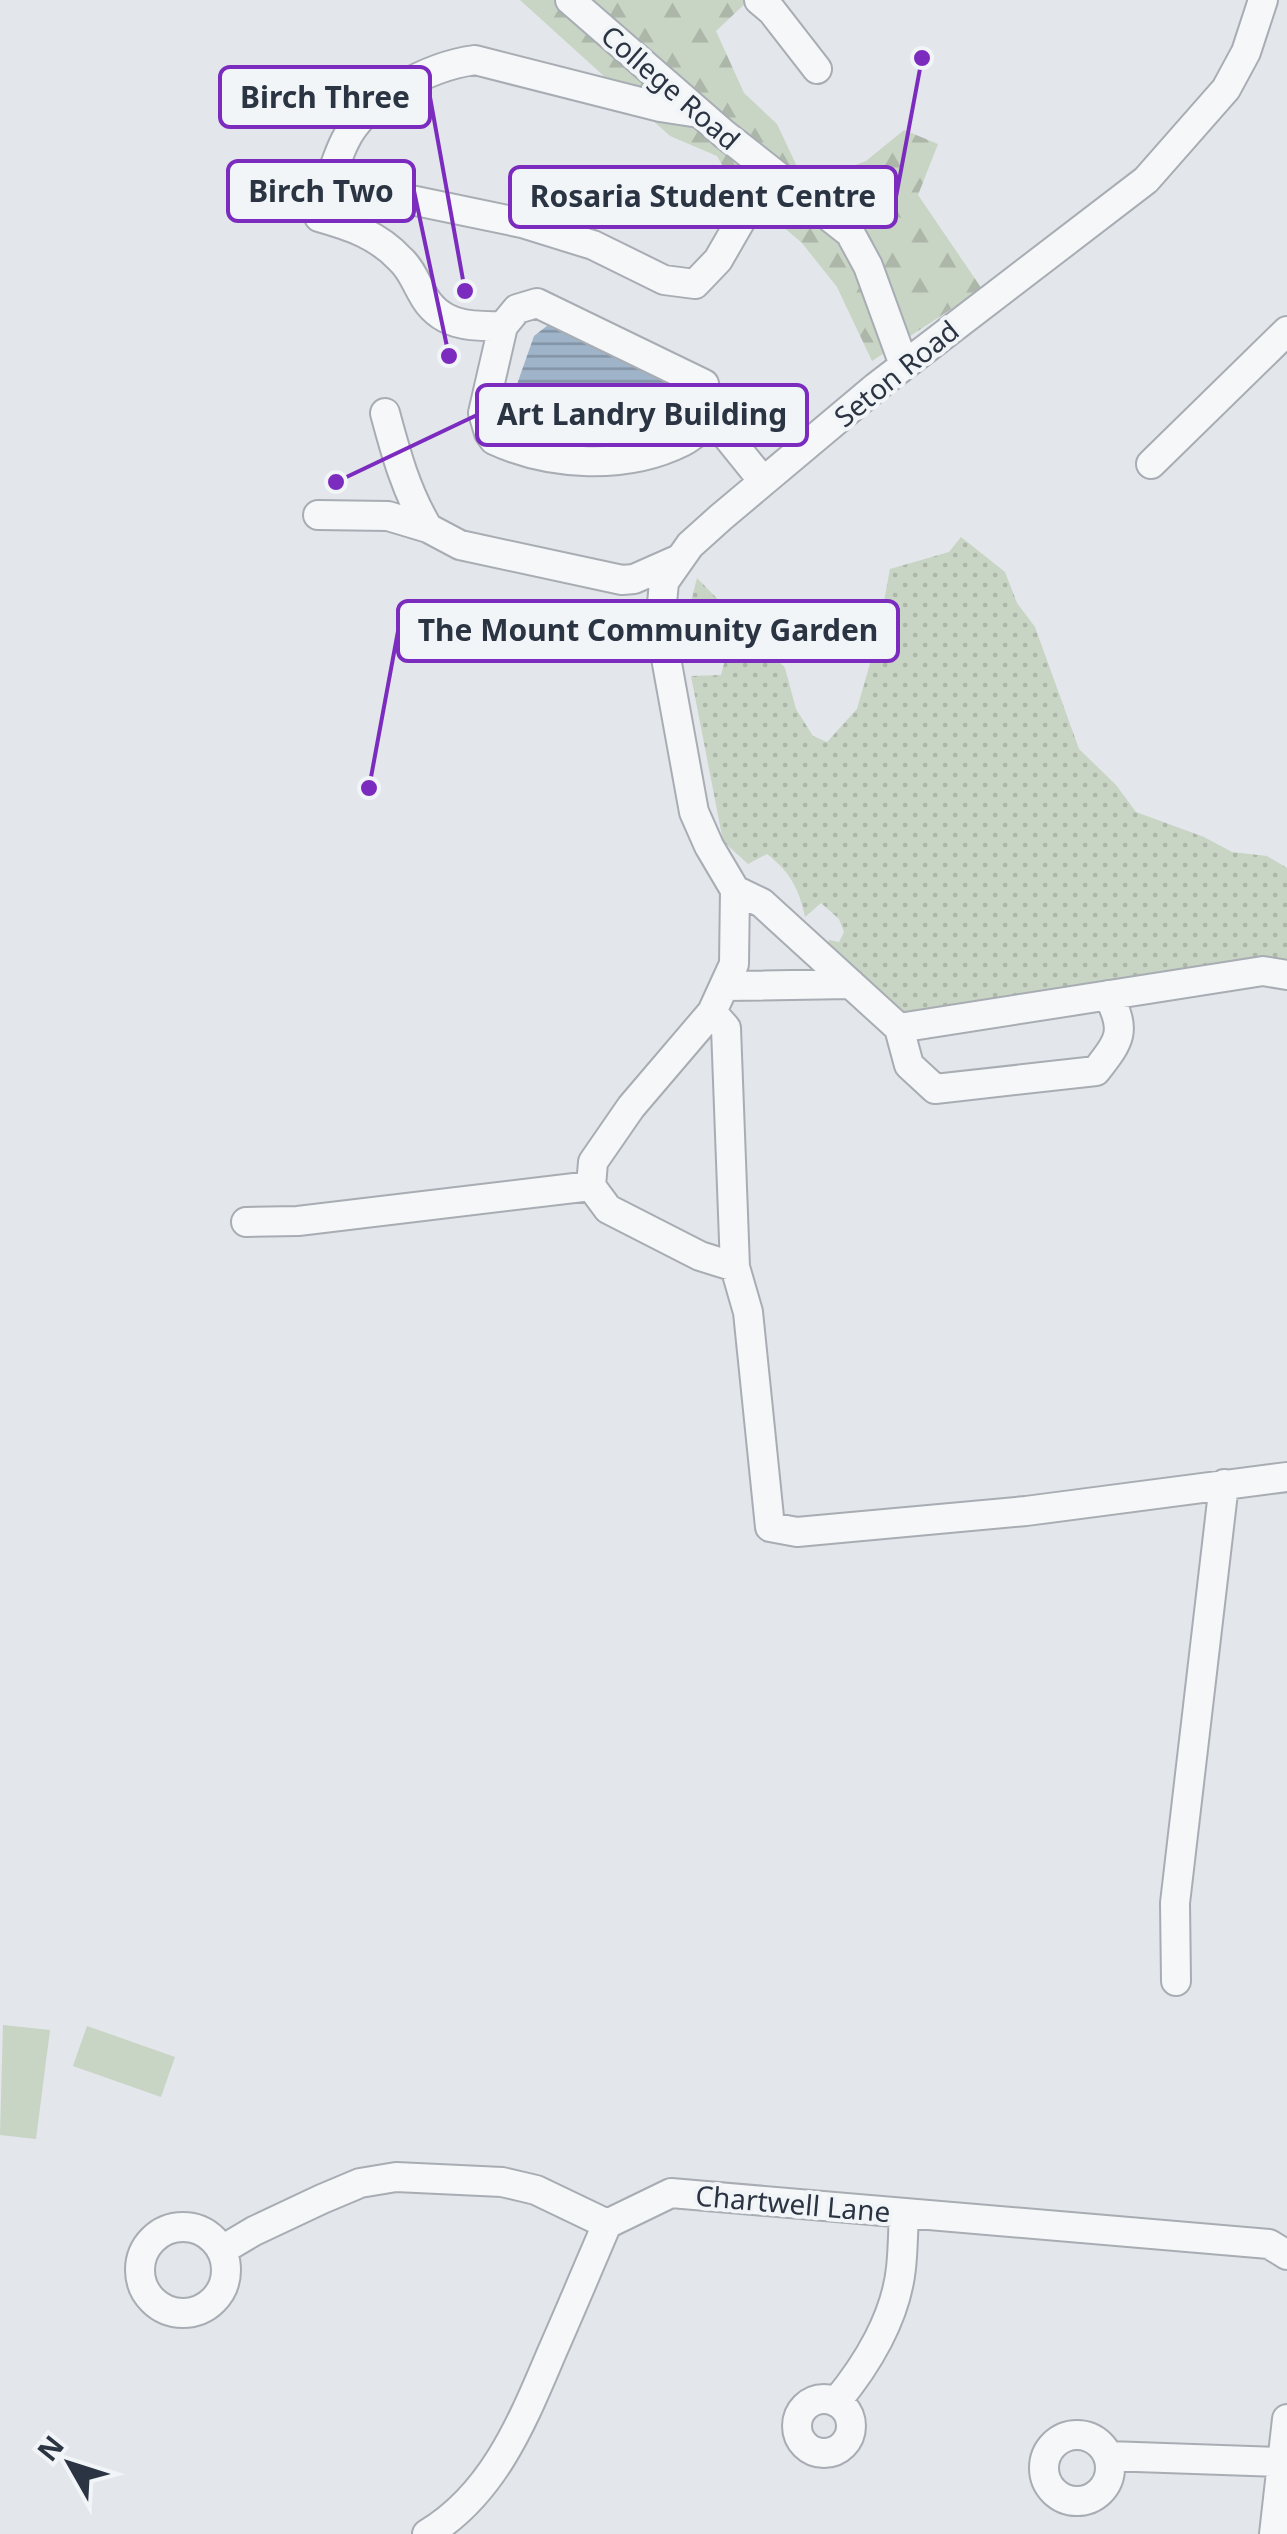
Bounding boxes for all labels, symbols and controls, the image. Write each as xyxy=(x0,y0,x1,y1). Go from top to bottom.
street label: College Road xyxy=(593,16,749,158)
callout: Birch Three xyxy=(220,67,430,127)
text: Birch Three xyxy=(240,76,410,117)
callout: Birch Two xyxy=(228,161,414,221)
callout: Rosaria Student Centre xyxy=(510,167,896,227)
text: Birch Two xyxy=(248,170,394,211)
text: Rosaria Student Centre xyxy=(530,175,876,216)
street label: Seton Road xyxy=(826,311,966,435)
callout: Art Landry Building xyxy=(477,385,807,445)
text: Art Landry Building xyxy=(497,393,787,434)
callout: The Mount Community Garden xyxy=(398,601,898,661)
text: The Mount Community Garden xyxy=(418,609,878,650)
street label: Chartwell Lane xyxy=(694,2176,892,2230)
north arrow xyxy=(20,2414,120,2514)
text: N xyxy=(28,2427,72,2468)

